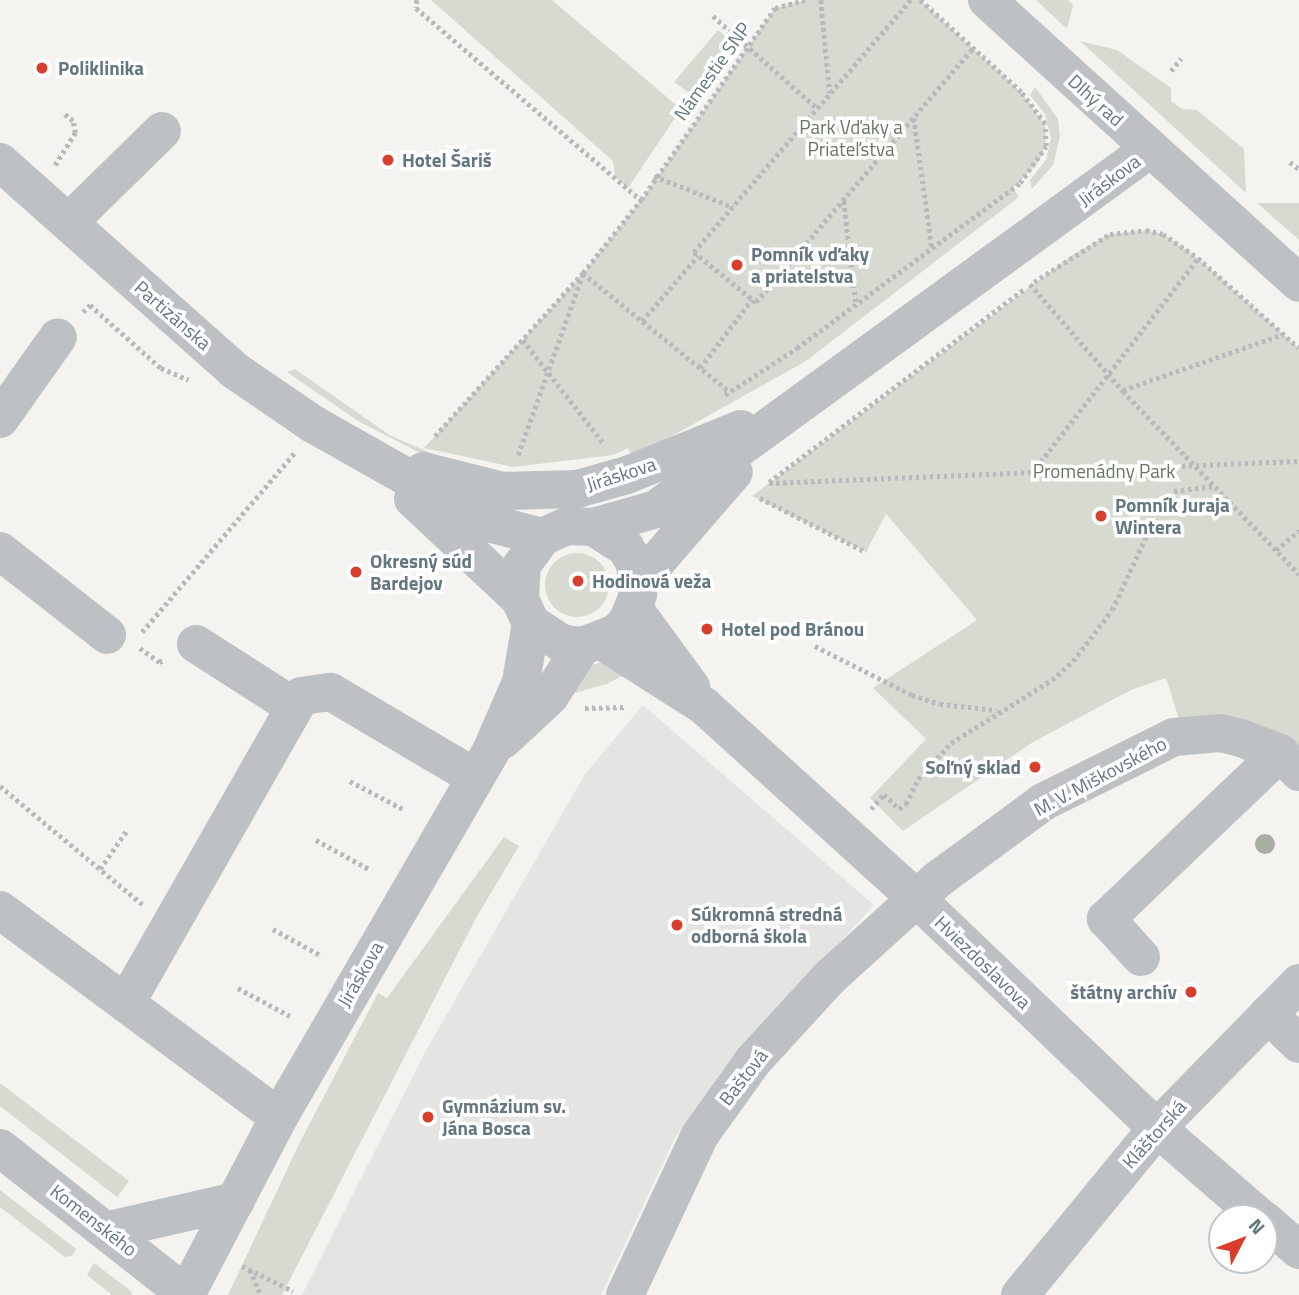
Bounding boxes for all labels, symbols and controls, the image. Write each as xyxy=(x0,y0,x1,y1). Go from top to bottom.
street label: Námestie SNP xyxy=(669,18,755,124)
place label: Poliklinika xyxy=(58,57,144,79)
marker: Poliklinika xyxy=(32,58,52,78)
street label: Dlhý rad xyxy=(1064,69,1128,131)
park label: Park Vďaky a Priateľstva xyxy=(799,116,903,160)
place label: Hotel Šariš xyxy=(402,149,492,171)
street label: Jiráskova xyxy=(1073,149,1145,211)
marker: Hotel Šariš xyxy=(380,152,396,168)
place label: Pomník vďaky a priatelstva xyxy=(751,243,869,287)
marker: Pomník vďaky a priatelstva xyxy=(729,257,745,273)
street label: Partizánska xyxy=(130,276,216,354)
street label: Jiráskova xyxy=(583,452,659,496)
park label: Promenádny Park xyxy=(1033,460,1175,482)
place label: Pomník Juraja Wintera xyxy=(1115,494,1230,538)
marker: Pomník Juraja Wintera xyxy=(1093,508,1109,524)
place label: Okresný súd Bardejov xyxy=(370,550,472,594)
marker: Okresný súd Bardejov xyxy=(348,564,364,580)
place label: Hodinová veža xyxy=(592,570,711,592)
marker: Hodinová veža xyxy=(570,573,586,589)
place label: Hotel pod Bránou xyxy=(721,618,864,640)
marker: Hotel pod Bránou xyxy=(699,621,715,637)
street label: M. V. Miškovského xyxy=(1030,731,1170,821)
place label: Soľný sklad xyxy=(925,756,1021,778)
marker: Soľný sklad xyxy=(1027,759,1043,775)
place label: Súkromná stredná odborná škola xyxy=(691,903,842,947)
street label: Hviezdoslavova xyxy=(930,911,1036,1013)
marker: Súkromná stredná odborná škola xyxy=(669,917,685,933)
street label: Jiráskova xyxy=(332,937,388,1011)
place label: štátny archív xyxy=(1070,981,1177,1003)
marker: štátny archív xyxy=(1183,984,1199,1000)
street label: Baštová xyxy=(714,1044,772,1110)
place label: Gymnázium sv. Jána Bosca xyxy=(442,1095,566,1139)
street label: Kláštorská xyxy=(1117,1095,1191,1173)
marker: Gymnázium sv. Jána Bosca xyxy=(420,1109,436,1125)
street label: Komenského xyxy=(46,1179,142,1261)
north arrow xyxy=(1208,1204,1278,1274)
text: N xyxy=(1242,1211,1273,1241)

